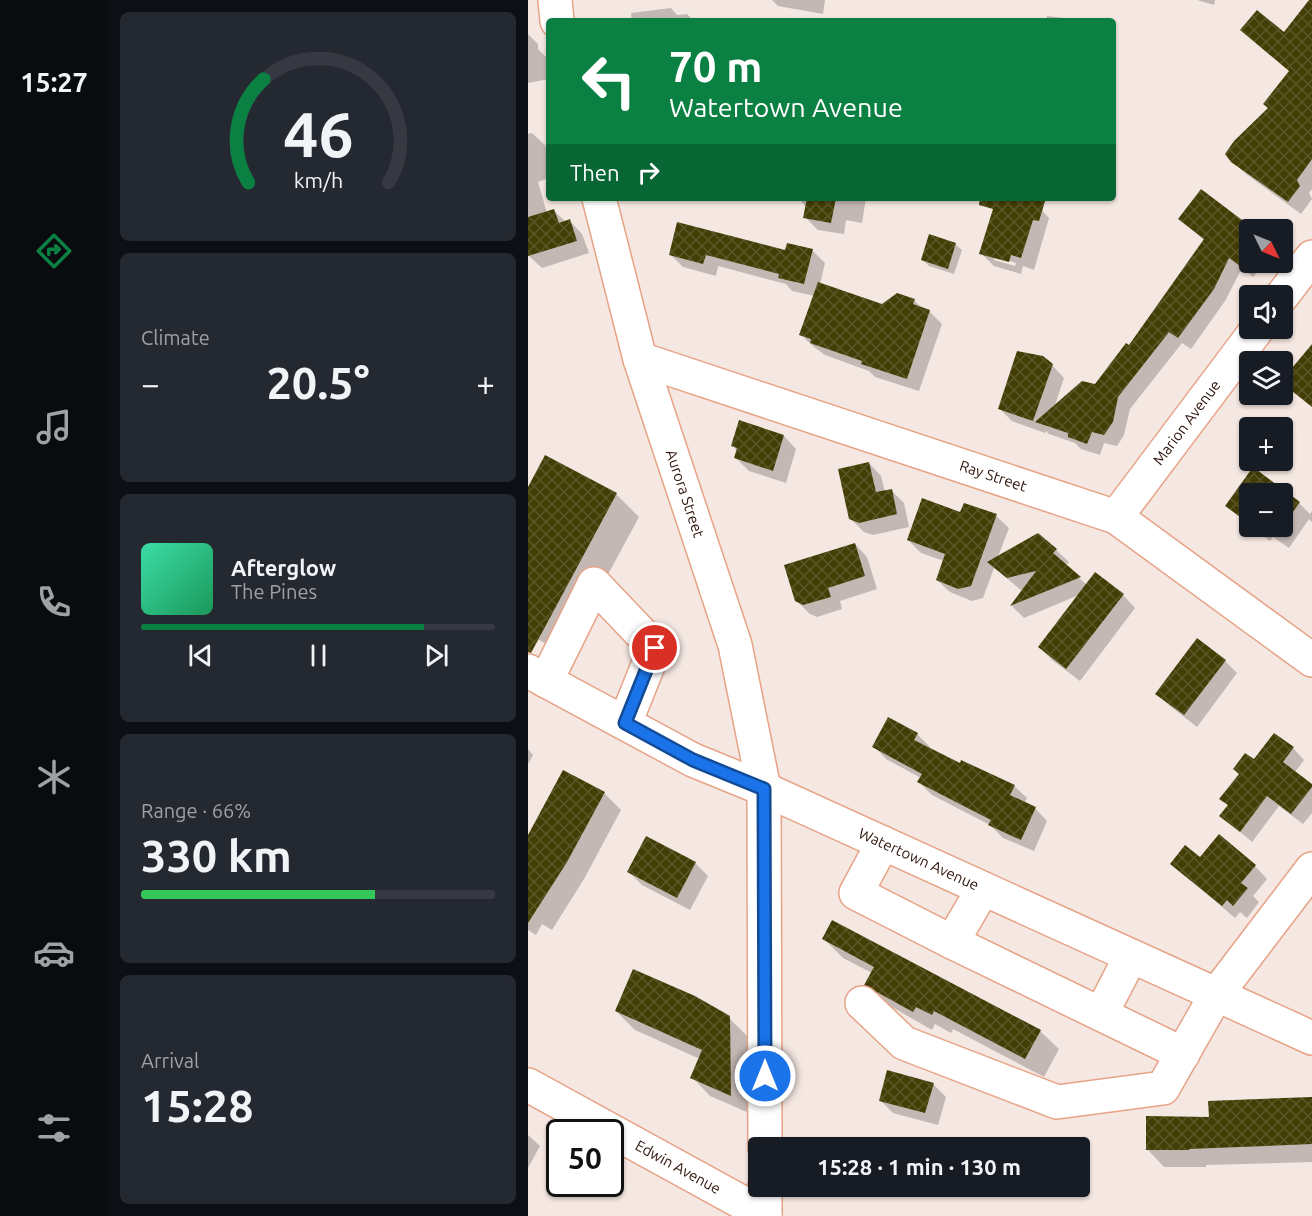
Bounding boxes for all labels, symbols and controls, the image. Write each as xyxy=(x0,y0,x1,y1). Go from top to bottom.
icon: left xyxy=(570,42,648,120)
text: 70 m xyxy=(669,43,763,90)
text: 15:27 xyxy=(20,67,88,97)
text: Watertown Avenue xyxy=(669,92,903,122)
text: 46 xyxy=(283,100,353,170)
icon: right xyxy=(632,156,665,189)
text: Then xyxy=(570,160,620,185)
text: km/h xyxy=(293,169,343,193)
north arrow xyxy=(1239,219,1293,273)
map controls xyxy=(1239,219,1293,537)
icon: directions xyxy=(33,230,75,272)
button: sound xyxy=(1239,285,1293,339)
text: Climate xyxy=(141,326,210,349)
button: layers xyxy=(1239,351,1293,405)
text: 20.5° xyxy=(266,357,370,408)
text: − xyxy=(141,365,160,402)
text: + xyxy=(476,365,495,402)
street label: Marion Avenue xyxy=(1149,377,1224,468)
icon: music xyxy=(33,406,75,448)
button: + xyxy=(1239,417,1293,471)
street label: Aurora Street xyxy=(663,447,708,540)
street label: Ray Street xyxy=(957,457,1029,495)
button: − xyxy=(1239,483,1293,537)
text: Afterglow xyxy=(231,555,336,580)
text: The Pines xyxy=(231,580,317,603)
icon: phone xyxy=(33,581,75,623)
pin xyxy=(629,622,680,673)
icon: arrive xyxy=(638,631,671,664)
icon: previous xyxy=(184,639,217,672)
icon: pause xyxy=(302,639,335,672)
icon: next xyxy=(420,639,453,672)
icon: climate xyxy=(33,756,75,798)
text: Range · 66% xyxy=(141,799,251,822)
street label: Watertown Avenue xyxy=(856,824,982,893)
text: 330 km xyxy=(141,830,292,881)
icon: car xyxy=(33,932,75,974)
position arrow xyxy=(733,1044,797,1108)
text: Arrival xyxy=(141,1049,199,1072)
text: 15:28 xyxy=(141,1080,254,1131)
icon: filters xyxy=(33,1107,75,1149)
speed limit sign: 50 xyxy=(546,1119,624,1197)
street label: Edwin Avenue xyxy=(632,1137,724,1197)
text: 15:28 · 1 min · 130 m xyxy=(817,1154,1021,1179)

